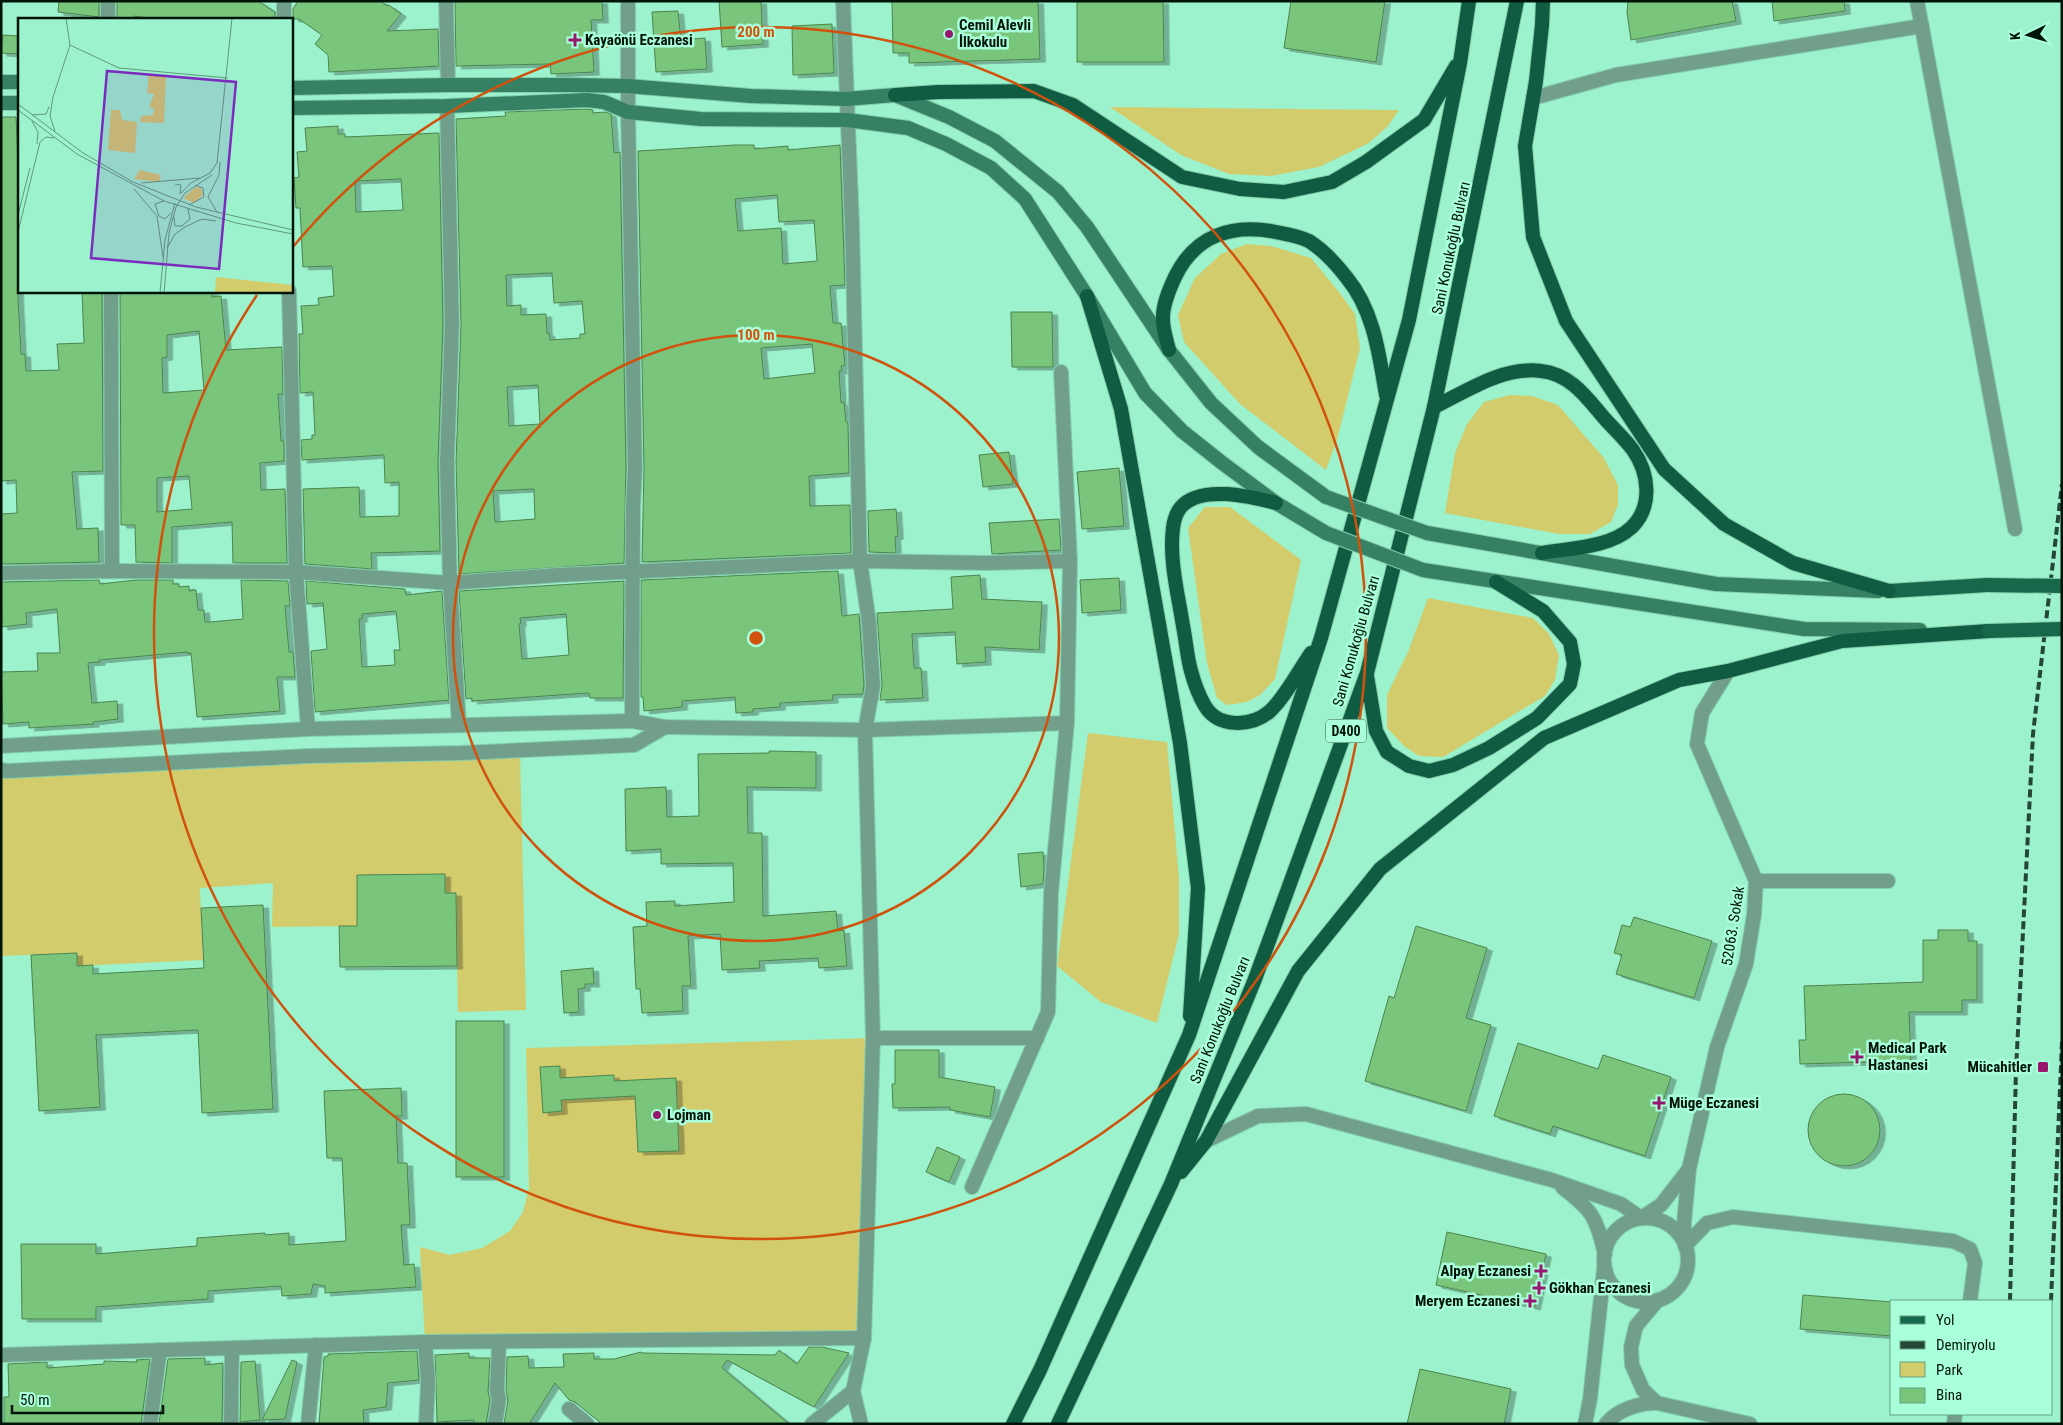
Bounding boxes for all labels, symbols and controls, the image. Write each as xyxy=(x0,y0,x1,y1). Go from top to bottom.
north arrow xyxy=(2003,10,2053,60)
place label: Cemil Alevli İlkokulu xyxy=(959,16,1031,51)
inset map xyxy=(18,18,292,292)
text: 200 m xyxy=(737,23,775,41)
marker: Cemil Alevli İlkokulu xyxy=(943,28,955,40)
place label: Kayaönü Eczanesi xyxy=(585,31,693,49)
text: K xyxy=(2007,31,2023,41)
marker: Kayaönü Eczanesi xyxy=(569,34,581,46)
street label: Sani Konukoğlu Bulvarı xyxy=(1428,180,1474,316)
text: 100 m xyxy=(737,326,775,344)
street label: Sani Konukoğlu Bulvarı xyxy=(1329,573,1383,709)
centre of rings xyxy=(747,629,765,647)
road number: D400 xyxy=(1326,719,1366,742)
street label: 52063. Sokak xyxy=(1718,885,1748,967)
street label: Sani Konukoğlu Bulvarı xyxy=(1186,954,1254,1086)
place label: Medical Park Hastanesi xyxy=(1868,1039,1947,1074)
marker: Medical Park Hastanesi xyxy=(1850,1050,1864,1064)
place label: Mücahitler xyxy=(1968,1058,2032,1076)
marker: Mücahitler xyxy=(2036,1060,2050,1074)
place label: Müge Eczanesi xyxy=(1669,1094,1759,1112)
marker: Müge Eczanesi xyxy=(1653,1097,1665,1109)
place label: Lojman xyxy=(667,1106,711,1124)
marker: Lojman xyxy=(651,1109,663,1121)
place label: Alpay Eczanesi xyxy=(1441,1262,1531,1280)
marker: Alpay Eczanesi xyxy=(1535,1265,1547,1277)
place label: Gökhan Eczanesi xyxy=(1549,1279,1651,1297)
marker: Gökhan Eczanesi xyxy=(1533,1282,1545,1294)
place label: Meryem Eczanesi xyxy=(1415,1292,1520,1310)
marker: Meryem Eczanesi xyxy=(1524,1295,1536,1307)
legend xyxy=(1890,1300,2053,1415)
text: Yol xyxy=(1936,1311,1954,1329)
text: Demiryolu xyxy=(1936,1336,1995,1354)
text: Park xyxy=(1936,1361,1963,1379)
scale bar xyxy=(12,1382,164,1414)
text: Bina xyxy=(1936,1386,1962,1404)
text: 50 m xyxy=(20,1391,50,1409)

